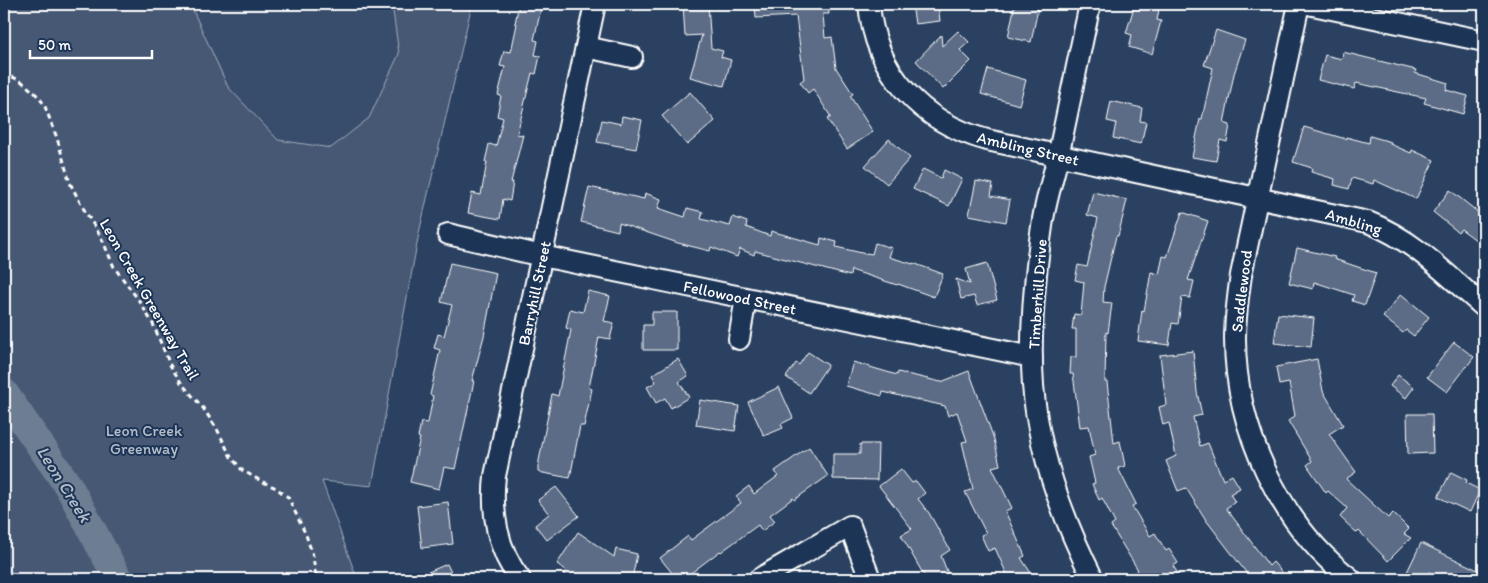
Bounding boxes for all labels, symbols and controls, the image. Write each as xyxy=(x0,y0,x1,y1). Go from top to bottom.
scale bar xyxy=(30,28,152,60)
text: 50 m xyxy=(38,36,71,54)
street label: Ambling Street xyxy=(975,128,1081,169)
street label: Ambling xyxy=(1323,204,1385,239)
street label: Leon Creek Greenway Trail xyxy=(96,215,204,384)
street label: Timberhill Drive xyxy=(1024,238,1051,350)
street label: Barryhill Street xyxy=(514,239,555,347)
street label: Saddlewood xyxy=(1227,248,1256,333)
street label: Fellowood Street xyxy=(682,276,798,319)
park label: Leon Creek Greenway xyxy=(106,421,183,458)
water label: Leon Creek xyxy=(32,442,97,528)

